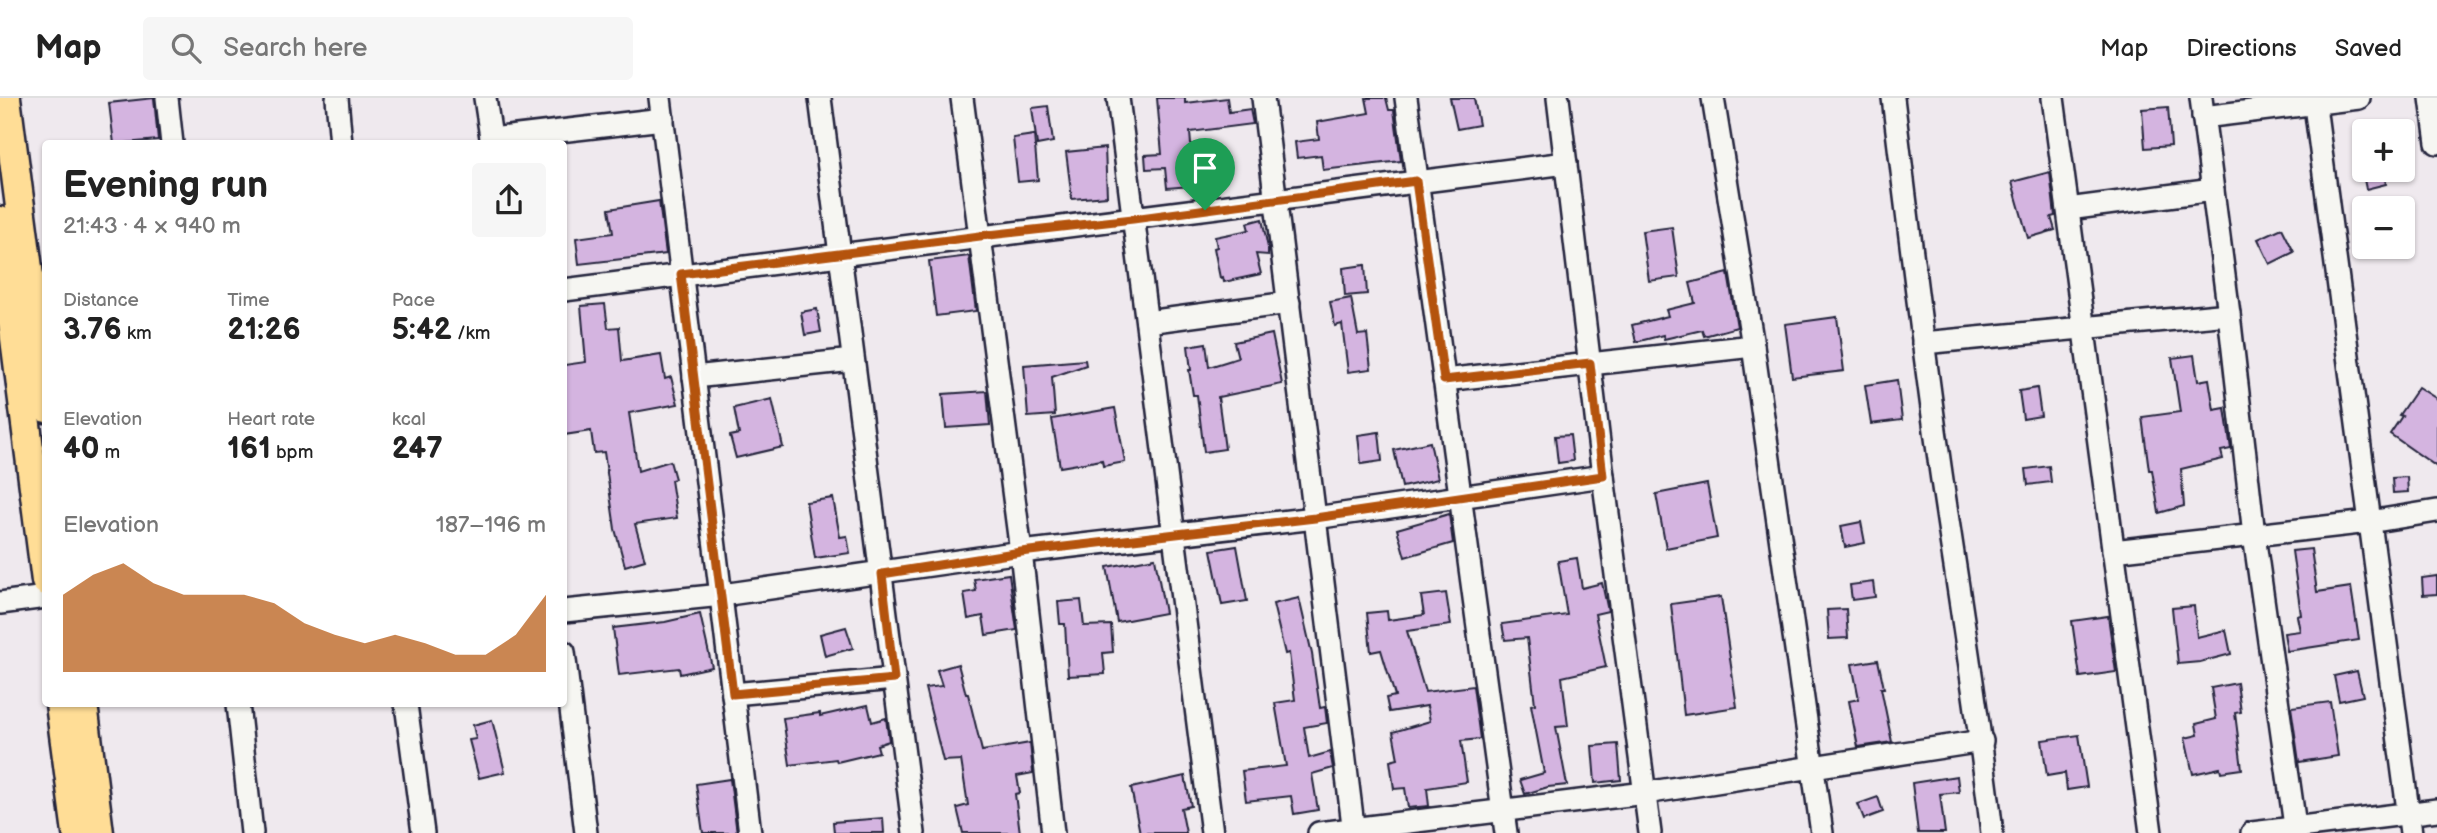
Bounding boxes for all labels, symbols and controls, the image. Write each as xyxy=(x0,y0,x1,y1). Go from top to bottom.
search box xyxy=(143,17,633,80)
text: Map xyxy=(35,28,101,68)
icon: search xyxy=(167,29,205,67)
text: Search here xyxy=(223,33,367,64)
text: Map xyxy=(2100,34,2148,63)
text: Directions xyxy=(2186,34,2297,63)
text: Saved xyxy=(2335,34,2402,63)
map controls xyxy=(2352,119,2415,259)
button: + xyxy=(2352,119,2415,182)
pin xyxy=(1175,138,1235,210)
icon: arrive xyxy=(1186,149,1224,187)
text: Evening run xyxy=(63,163,268,208)
button: share xyxy=(472,163,546,237)
button: − xyxy=(2352,196,2415,259)
text: 21:43 · 4 × 940 m xyxy=(63,212,241,240)
text: Distance xyxy=(63,289,139,312)
text: Time xyxy=(227,289,269,312)
text: Pace xyxy=(392,289,435,312)
text: 3.76 xyxy=(63,312,122,348)
text: 21:26 xyxy=(227,312,301,348)
text: 5:42 xyxy=(392,312,452,348)
text: km xyxy=(122,322,152,345)
text: /km xyxy=(452,322,491,345)
text: Elevation xyxy=(63,408,142,431)
text: Heart rate xyxy=(227,408,315,431)
text: kcal xyxy=(392,408,426,431)
text: 40 xyxy=(63,431,99,467)
text: 161 xyxy=(227,431,271,467)
text: 247 xyxy=(392,431,443,467)
text: m xyxy=(99,441,120,464)
text: bpm xyxy=(271,441,313,464)
text: Elevation xyxy=(63,511,159,539)
text: 187–196 m xyxy=(436,511,546,539)

